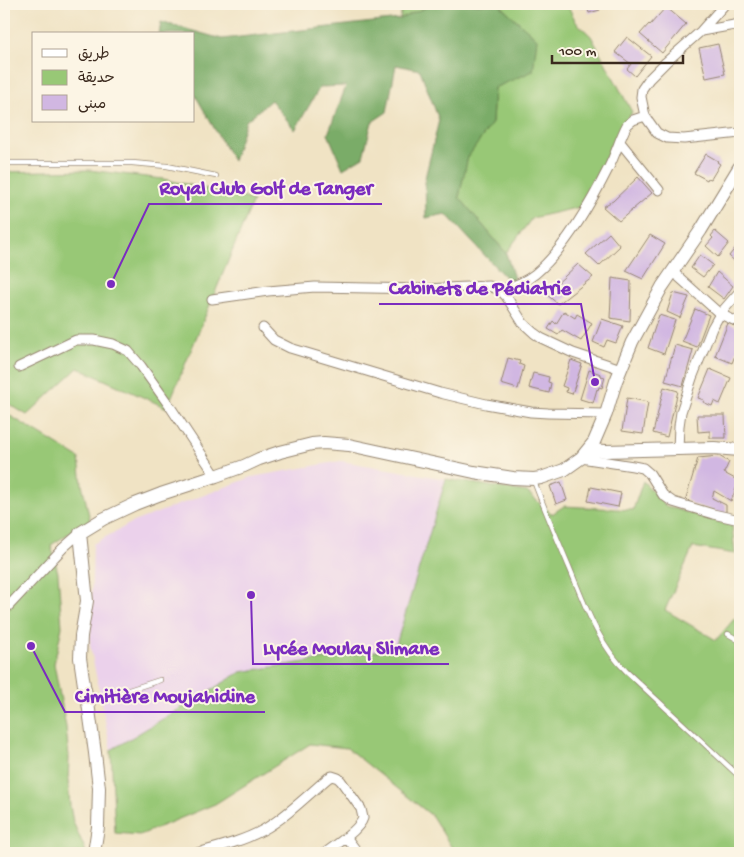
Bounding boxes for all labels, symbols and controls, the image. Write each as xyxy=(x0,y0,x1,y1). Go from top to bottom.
legend xyxy=(32,32,195,122)
scale bar xyxy=(552,32,683,64)
text: 100 m xyxy=(558,43,597,61)
text: طريق xyxy=(78,46,110,64)
text: حديقة xyxy=(78,70,115,88)
text: مبنى xyxy=(78,96,106,114)
callout: Royal Club Golf de Tanger xyxy=(149,169,382,204)
text: Royal Club Golf de Tanger xyxy=(159,179,374,202)
callout: Cabinets de Pédiatrie xyxy=(379,269,581,304)
text: Cabinets de Pédiatrie xyxy=(388,279,572,302)
callout: Lycée Moulay Slimane xyxy=(253,629,449,664)
text: Lycée Moulay Slimane xyxy=(263,639,440,662)
callout: Cimitière Moujahidine xyxy=(65,677,265,712)
text: Cimitière Moujahidine xyxy=(74,687,256,710)

